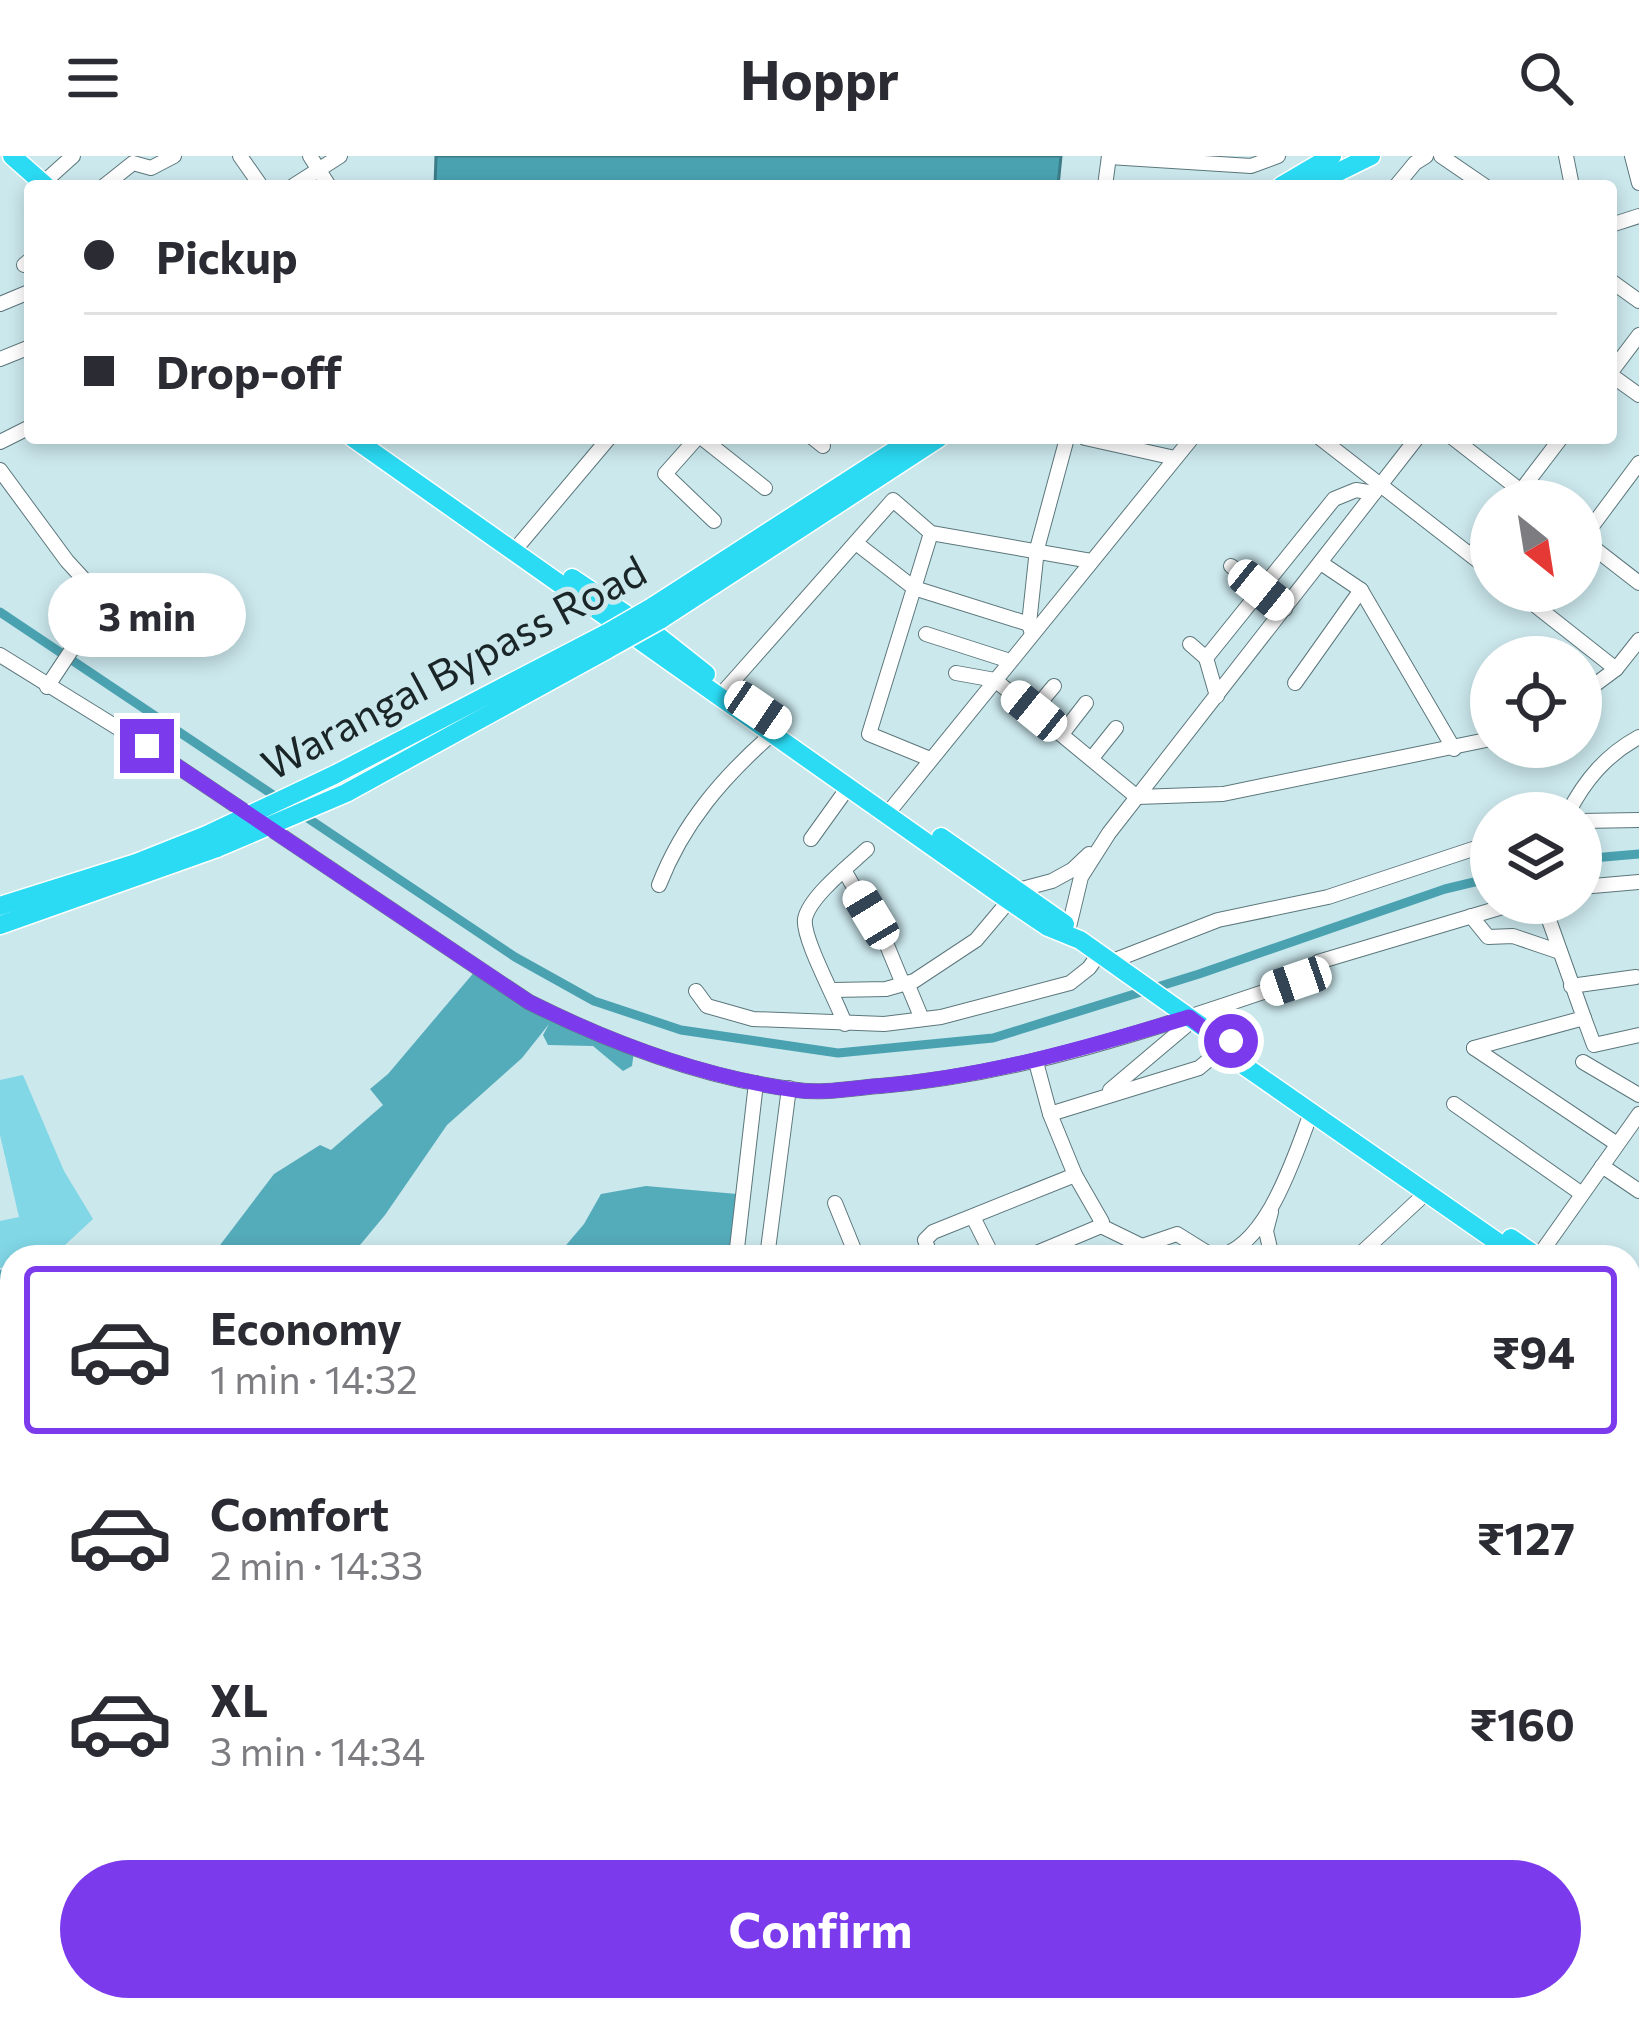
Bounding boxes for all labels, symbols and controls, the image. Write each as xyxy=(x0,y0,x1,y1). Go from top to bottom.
icon: menu xyxy=(60,45,126,111)
text: Hoppr xyxy=(740,45,899,111)
icon: search xyxy=(1513,45,1579,111)
text: Pickup xyxy=(156,228,298,283)
text: Drop-off xyxy=(156,343,342,398)
north arrow xyxy=(1470,480,1602,612)
map controls xyxy=(1470,480,1602,924)
street label: Warangal Bypass Road xyxy=(252,543,654,790)
car xyxy=(1222,553,1300,627)
callout: 3 min xyxy=(48,572,246,656)
text: 3 min xyxy=(98,591,196,639)
button: locate xyxy=(1470,636,1602,768)
car xyxy=(995,674,1073,748)
car xyxy=(718,675,798,745)
route end xyxy=(120,719,174,773)
button: layers xyxy=(1470,792,1602,924)
car xyxy=(837,875,905,955)
car xyxy=(1256,952,1336,1010)
route start xyxy=(1204,1014,1258,1068)
icon: car xyxy=(66,1296,174,1404)
text: Economy xyxy=(210,1299,402,1354)
text: ₹94 xyxy=(1492,1323,1575,1378)
text: 1 min · 14:32 xyxy=(210,1354,418,1402)
icon: car xyxy=(66,1482,174,1590)
text: Comfort xyxy=(210,1485,389,1540)
text: ₹127 xyxy=(1477,1509,1575,1564)
text: 2 min · 14:33 xyxy=(210,1540,423,1588)
icon: car xyxy=(66,1668,174,1776)
text: XL xyxy=(210,1671,268,1726)
text: ₹160 xyxy=(1469,1695,1575,1750)
text: 3 min · 14:34 xyxy=(210,1726,425,1774)
button: Confirm xyxy=(60,1860,1581,1998)

